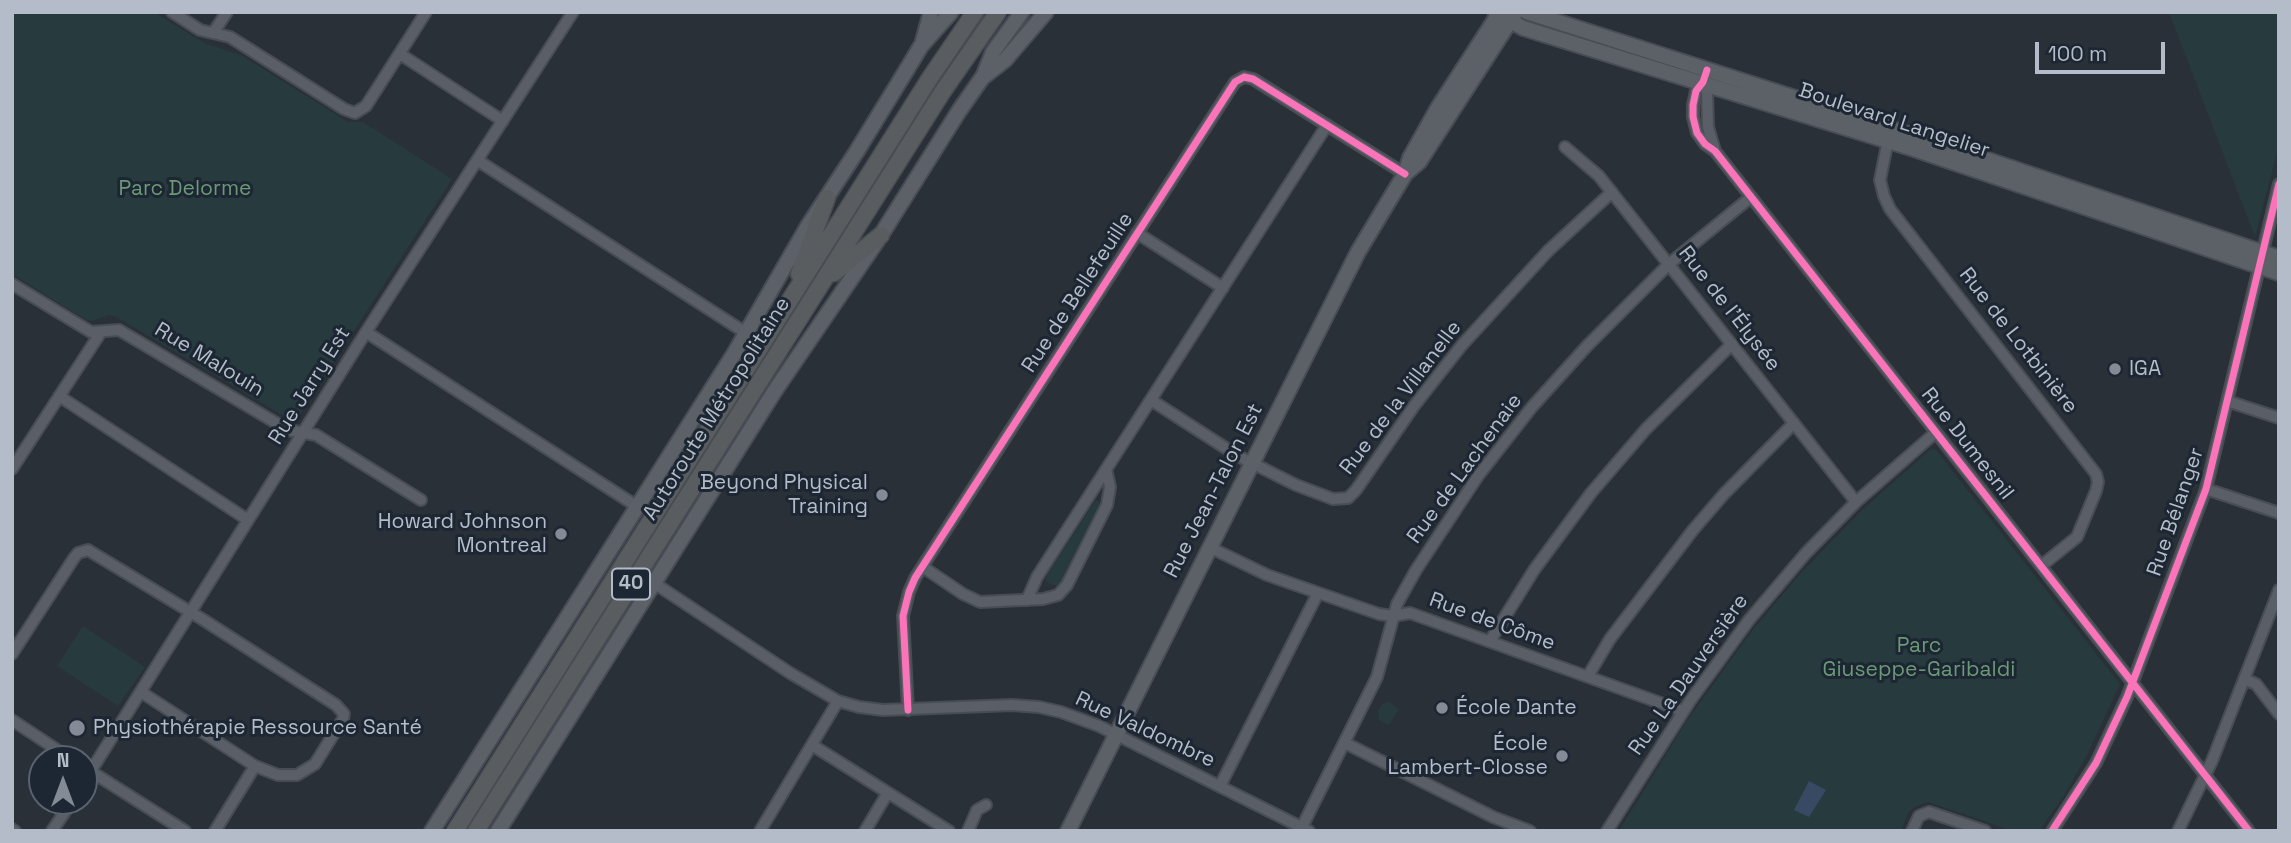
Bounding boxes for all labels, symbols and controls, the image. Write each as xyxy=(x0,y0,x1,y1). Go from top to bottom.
scale bar xyxy=(2039,28,2168,72)
text: 100 m xyxy=(2048,40,2107,67)
street label: Boulevard Langelier xyxy=(1795,78,1993,164)
park label: Parc Delorme xyxy=(119,176,251,202)
street label: Rue de Bellefeuille xyxy=(1017,208,1139,378)
street label: Rue de l'Élysée xyxy=(1672,242,1786,376)
street label: Rue de Lotbinière xyxy=(1953,263,2083,419)
street label: Autoroute Métropolitaine xyxy=(638,293,796,525)
street label: Rue de la Villanelle xyxy=(1335,316,1467,480)
street label: Rue Malouin xyxy=(150,317,268,403)
street label: Rue Jarry Est xyxy=(264,322,356,450)
place label: IGA xyxy=(2129,356,2161,382)
marker: IGA xyxy=(2107,361,2123,377)
street label: Rue Dumesnil xyxy=(1915,383,2019,505)
street label: Rue de Lachenaie xyxy=(1402,389,1528,549)
street label: Rue Jean-Talon Est xyxy=(1159,400,1269,582)
street label: Rue Bélanger xyxy=(2142,444,2210,580)
place label: Beyond Physical Training xyxy=(700,470,868,520)
marker: Beyond Physical Training xyxy=(874,487,890,503)
place label: Howard Johnson Montreal xyxy=(378,509,547,559)
marker: Howard Johnson Montreal xyxy=(553,526,569,542)
road number: 40 xyxy=(612,568,650,600)
street label: Rue de Côme xyxy=(1426,588,1558,656)
street label: Rue La Dauversière xyxy=(1624,590,1754,760)
park label: Parc Giuseppe-Garibaldi xyxy=(1823,633,2015,683)
street label: Rue Valdombre xyxy=(1071,687,1219,773)
place label: École Dante xyxy=(1456,695,1577,721)
marker: École Dante xyxy=(1434,700,1450,716)
place label: Physiothérapie Ressource Santé xyxy=(93,715,422,741)
marker: Physiothérapie Ressource Santé xyxy=(67,718,87,738)
place label: École Lambert-Closse xyxy=(1387,731,1548,781)
north arrow xyxy=(28,745,98,815)
text: N xyxy=(57,748,69,773)
marker: École Lambert-Closse xyxy=(1554,748,1570,764)

